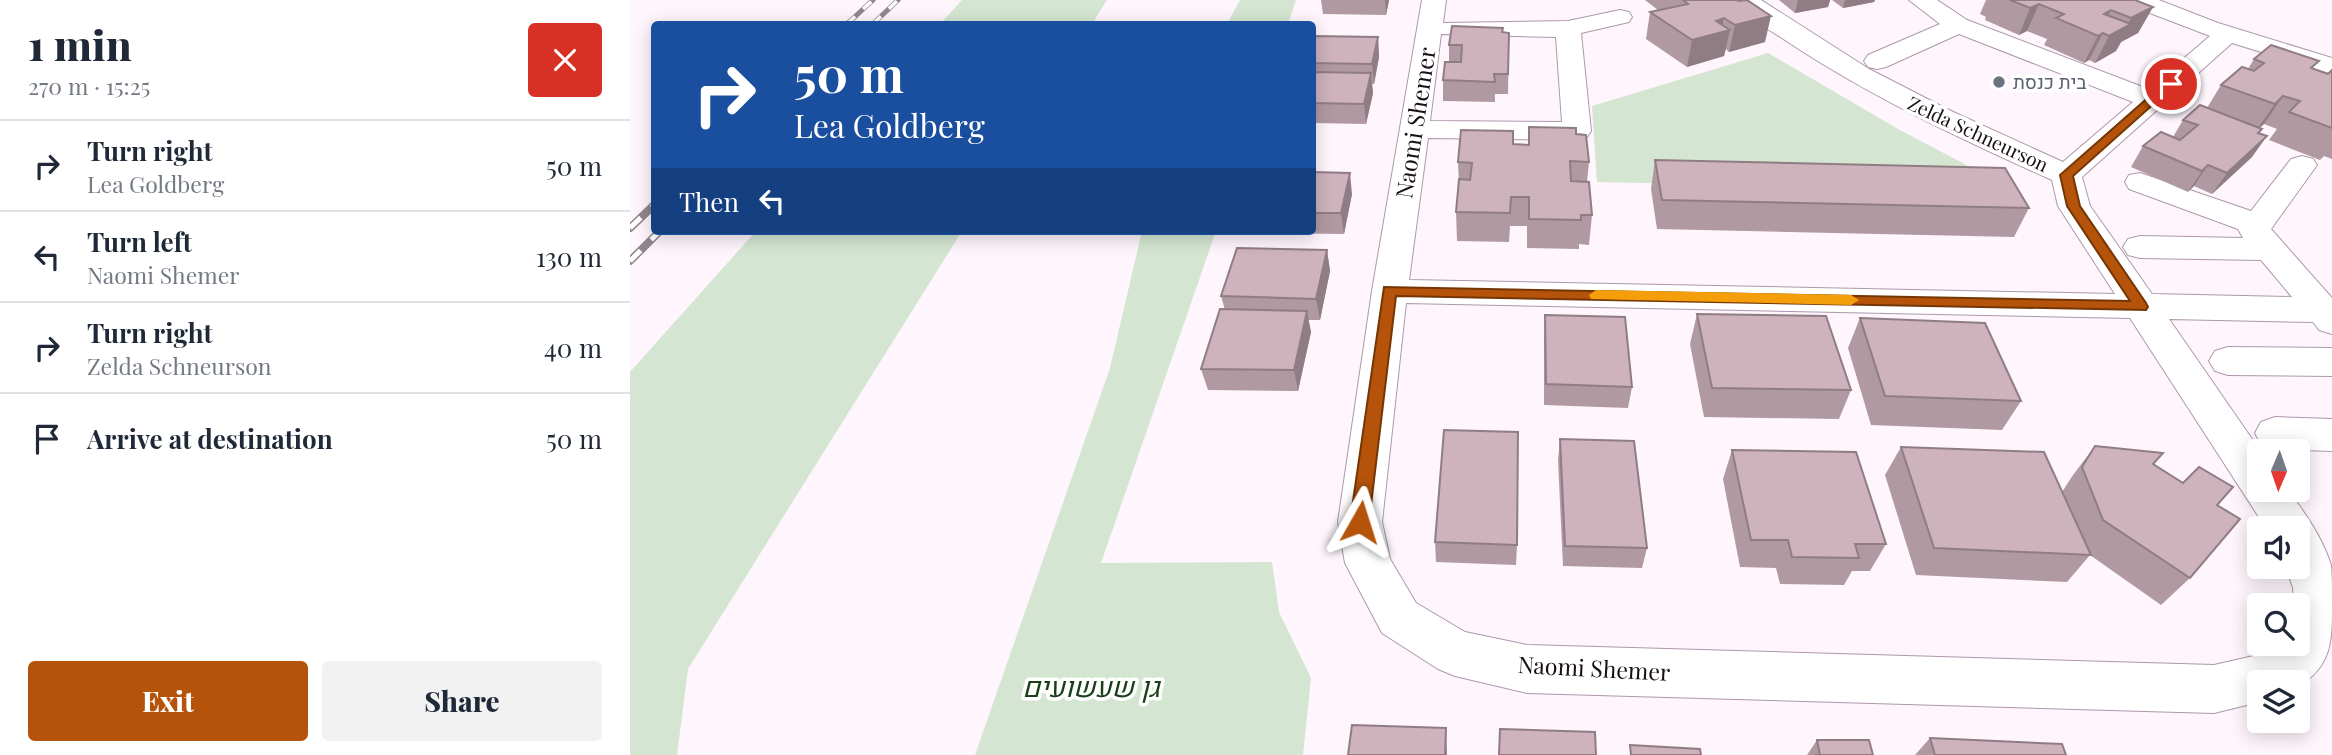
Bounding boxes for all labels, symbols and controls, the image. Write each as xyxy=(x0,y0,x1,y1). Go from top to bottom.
text: 1 min xyxy=(28,16,132,72)
button: close xyxy=(528,23,602,97)
text: 50 m xyxy=(794,40,904,105)
street label: Naomi Shemer xyxy=(1387,45,1442,201)
icon: right xyxy=(679,49,770,140)
pin xyxy=(2141,54,2201,114)
icon: arrive xyxy=(2152,65,2190,103)
place label: בית כנסת xyxy=(2013,68,2086,94)
text: 270 m · 15:25 xyxy=(28,70,150,101)
marker: בית כנסת xyxy=(1991,74,2007,90)
street label: Zelda Schneurson xyxy=(1904,89,2054,177)
text: Lea Goldberg xyxy=(794,103,985,146)
text: Turn right xyxy=(87,133,213,168)
icon: right xyxy=(28,147,66,185)
text: 50 m xyxy=(546,148,602,183)
text: Lea Goldberg xyxy=(87,168,224,199)
icon: left xyxy=(753,182,791,220)
text: Then xyxy=(679,184,739,219)
text: Turn left xyxy=(87,224,192,259)
icon: left xyxy=(28,238,66,276)
text: 130 m xyxy=(536,239,602,274)
text: Naomi Shemer xyxy=(87,259,240,290)
text: Turn right xyxy=(87,315,213,350)
icon: right xyxy=(28,329,66,367)
text: 40 m xyxy=(544,330,602,365)
text: Zelda Schneurson xyxy=(87,350,272,381)
icon: arrive xyxy=(28,420,66,458)
text: Arrive at destination xyxy=(87,421,333,456)
text: 50 m xyxy=(546,421,602,456)
north arrow xyxy=(2247,439,2310,502)
map controls xyxy=(2247,439,2310,733)
position arrow xyxy=(1323,485,1397,559)
button: sound xyxy=(2247,516,2310,579)
button: search xyxy=(2247,593,2310,656)
street label: Naomi Shemer xyxy=(1517,648,1671,687)
button: Exit xyxy=(28,661,308,741)
button: Share xyxy=(322,661,602,741)
park label: גן שעשועים xyxy=(1022,667,1162,704)
button: layers xyxy=(2247,670,2310,733)

